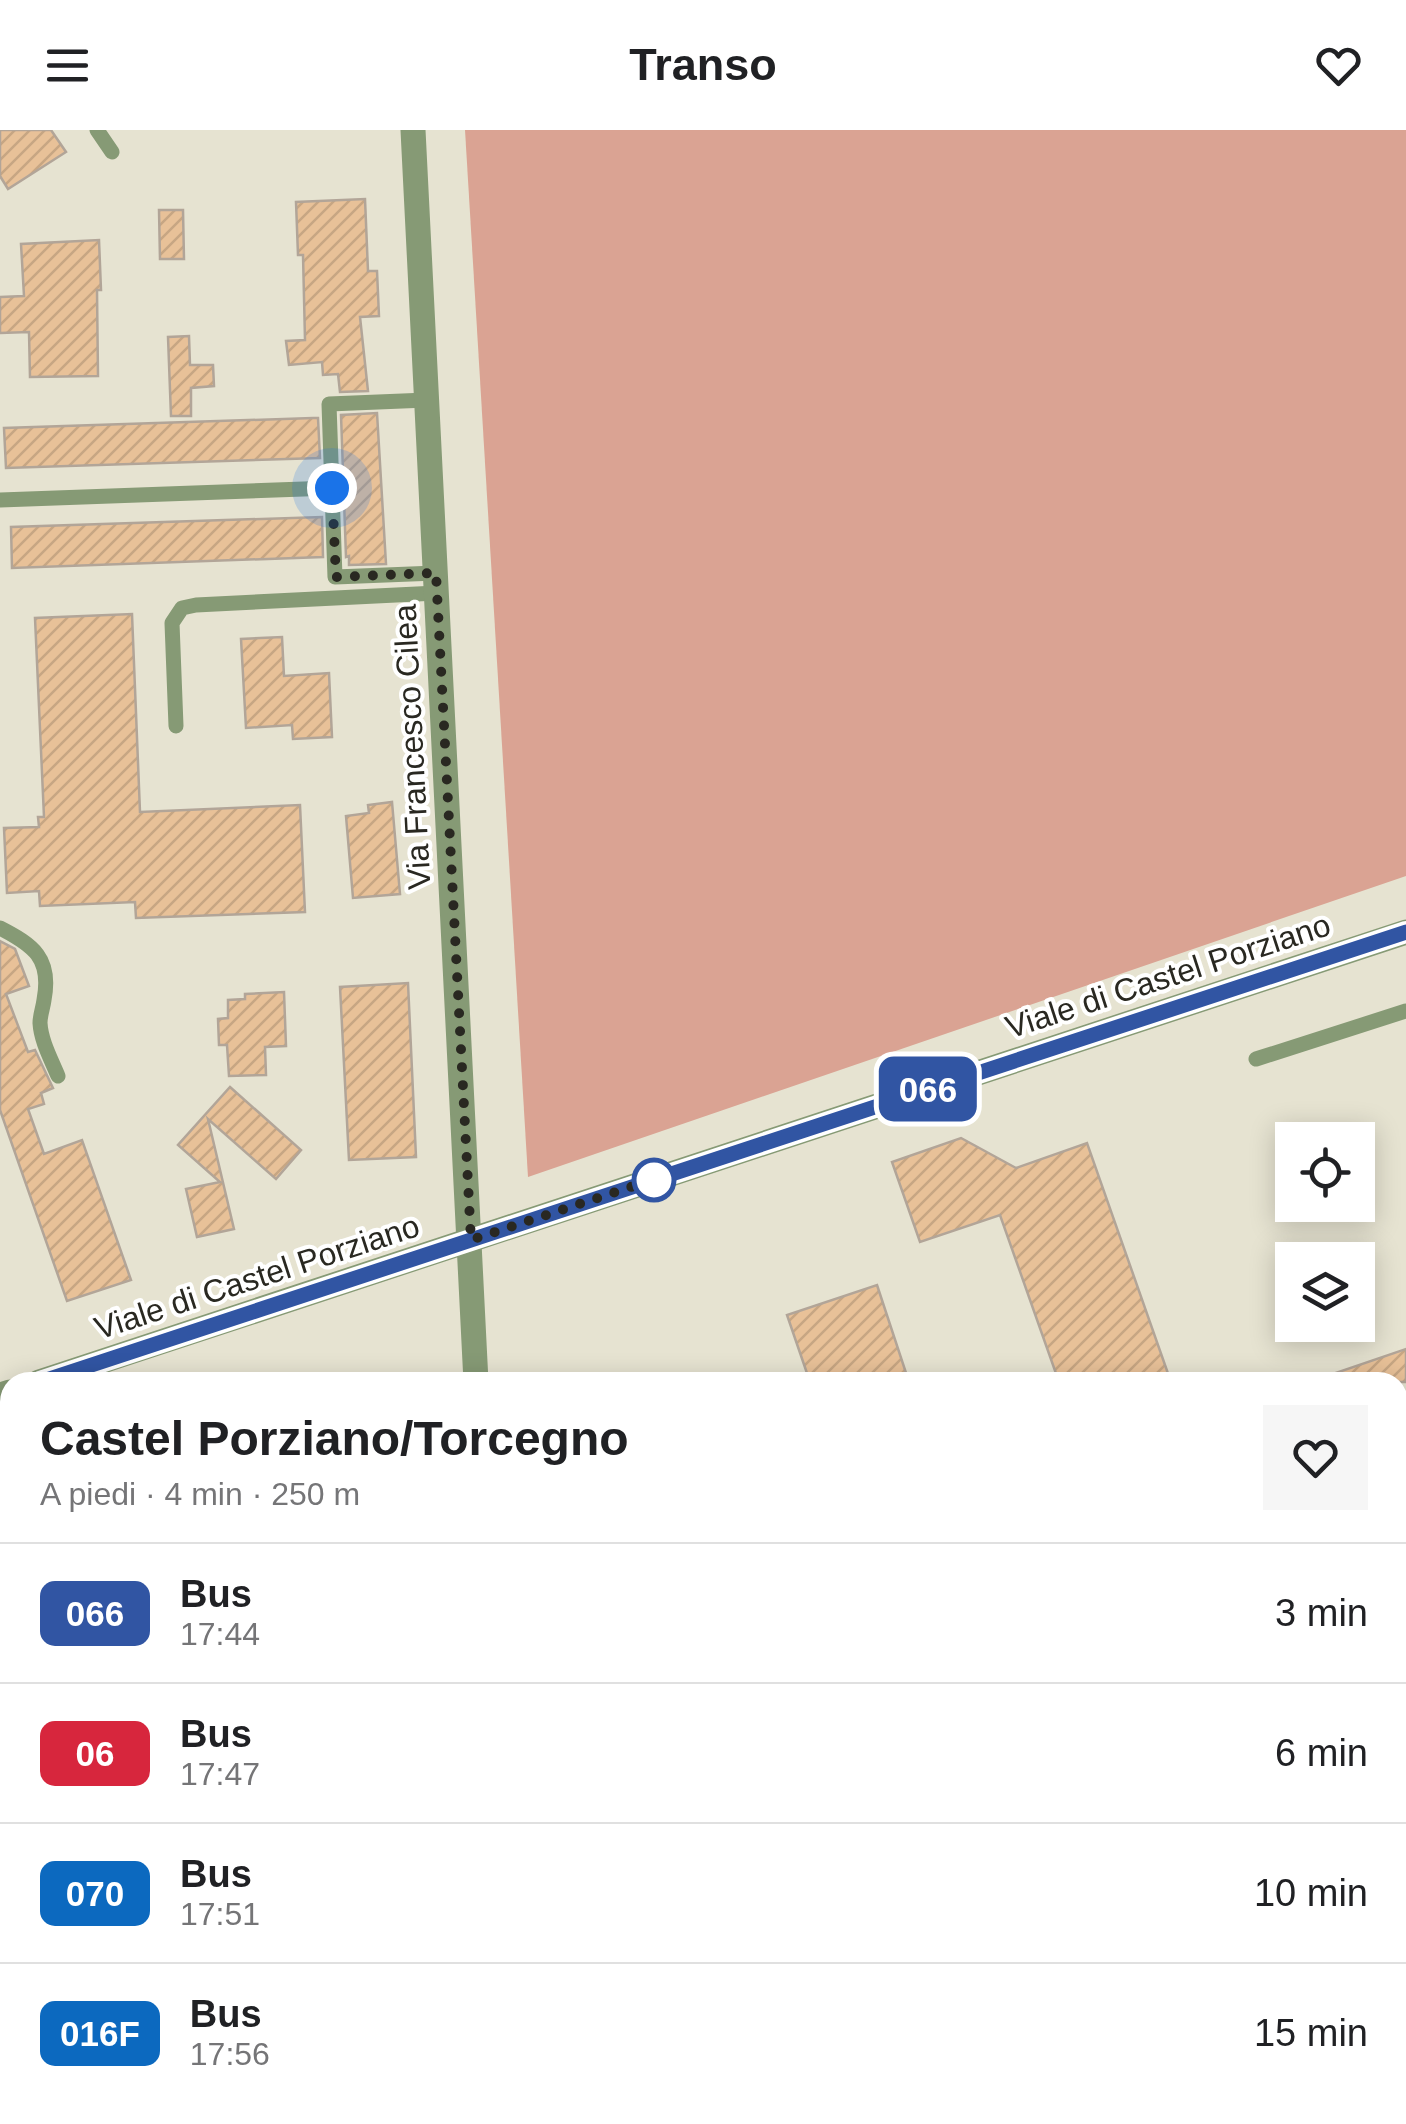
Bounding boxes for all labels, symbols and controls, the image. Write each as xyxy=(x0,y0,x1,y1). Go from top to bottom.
icon: menu xyxy=(40,38,95,93)
icon: heart xyxy=(1311,38,1366,93)
text: Transo xyxy=(629,39,777,90)
your location xyxy=(307,463,357,513)
street label: Via Francesco Cilea xyxy=(387,603,437,891)
street label: Viale di Castel Porziano xyxy=(1001,906,1335,1046)
line badge: 066 xyxy=(870,1056,986,1122)
text: 066 xyxy=(899,1070,957,1109)
map controls xyxy=(1275,1122,1375,1342)
button: locate xyxy=(1275,1122,1375,1222)
unlabelled marker xyxy=(633,1159,675,1201)
street label: Viale di Castel Porziano xyxy=(90,1207,424,1347)
button: layers xyxy=(1275,1242,1375,1342)
button: heart xyxy=(1263,1405,1368,1510)
text: Castel Porziano/Torcegno xyxy=(40,1412,629,1465)
text: A piedi · 4 min · 250 m xyxy=(40,1476,360,1512)
text: Bus xyxy=(180,1573,252,1615)
text: 3 min xyxy=(1275,1592,1368,1634)
text: 066 xyxy=(66,1594,124,1633)
text: 17:44 xyxy=(180,1616,260,1652)
text: Bus xyxy=(180,1713,252,1755)
text: 6 min xyxy=(1275,1732,1368,1774)
text: 06 xyxy=(76,1734,114,1773)
text: 17:47 xyxy=(180,1756,260,1792)
text: Bus xyxy=(180,1853,252,1895)
text: 10 min xyxy=(1254,1872,1368,1914)
text: 070 xyxy=(66,1874,124,1913)
text: 17:51 xyxy=(180,1896,260,1932)
text: Bus xyxy=(190,1993,262,2035)
text: 15 min xyxy=(1254,2012,1368,2054)
text: 016F xyxy=(60,2014,140,2053)
text: 17:56 xyxy=(190,2036,270,2072)

